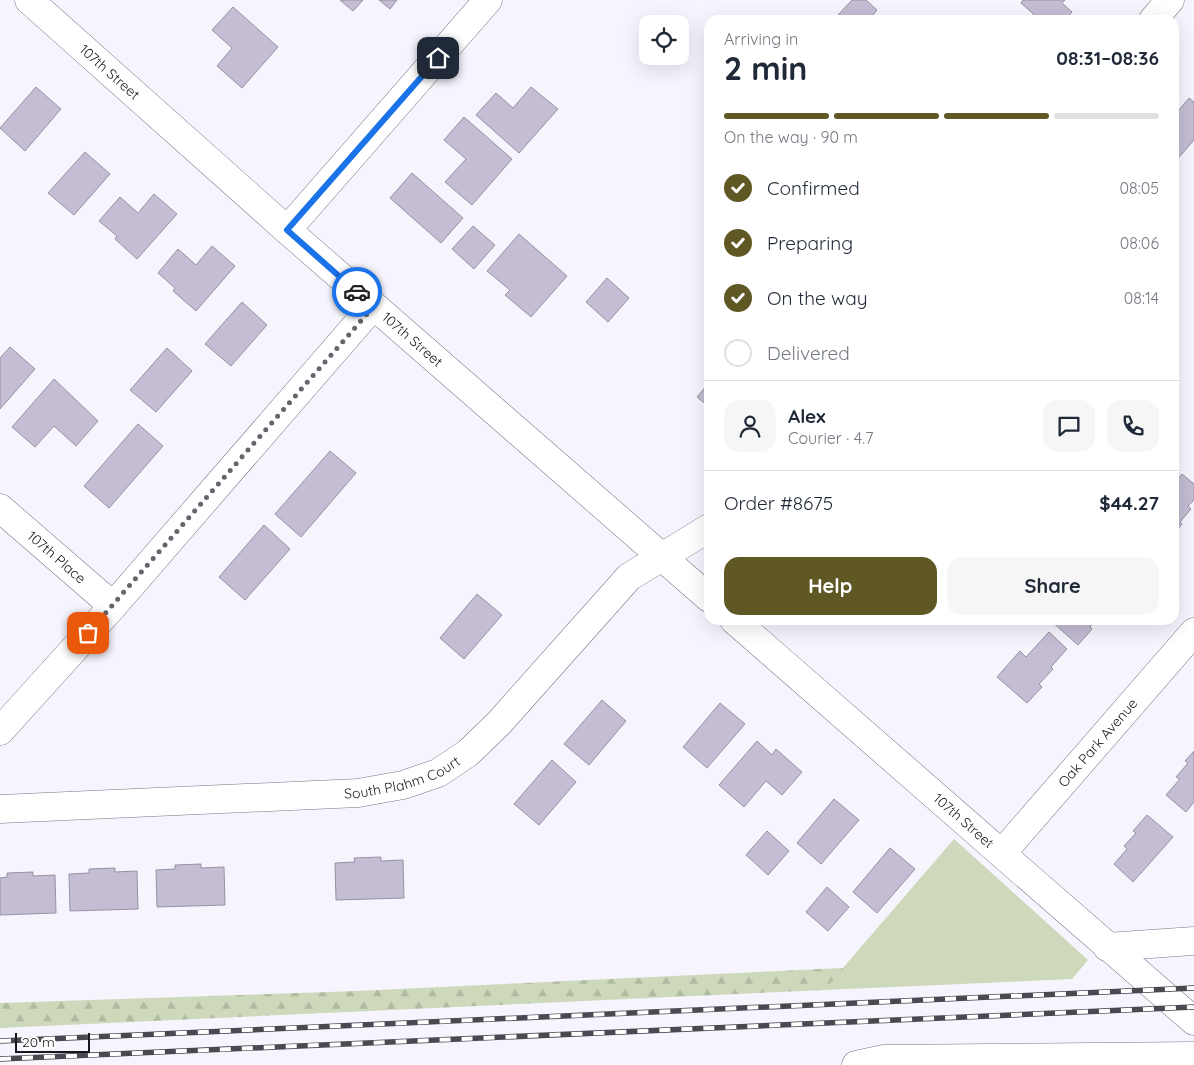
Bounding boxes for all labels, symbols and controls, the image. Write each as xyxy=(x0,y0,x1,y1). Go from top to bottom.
map controls xyxy=(639,15,689,65)
button: locate xyxy=(639,15,689,65)
text: Arriving in xyxy=(724,29,798,49)
pin xyxy=(417,37,459,79)
street label: 107th Street xyxy=(76,40,144,104)
icon: home xyxy=(424,44,452,72)
text: 08:31–08:36 xyxy=(1056,46,1159,70)
text: 2 min xyxy=(724,48,807,88)
text: On the way · 90 m xyxy=(724,127,858,147)
icon: check xyxy=(724,174,752,202)
text: Confirmed xyxy=(767,176,860,200)
text: 08:05 xyxy=(1120,178,1159,198)
icon: check xyxy=(724,229,752,257)
text: Preparing xyxy=(767,231,853,255)
text: 08:06 xyxy=(1120,233,1159,253)
courier xyxy=(332,267,382,317)
icon: car xyxy=(343,278,371,306)
icon: check xyxy=(724,284,752,312)
text: On the way xyxy=(767,286,868,310)
text: 08:14 xyxy=(1124,288,1159,308)
street label: 107th Street xyxy=(378,308,447,371)
text: Delivered xyxy=(767,341,850,365)
button: person xyxy=(724,400,776,452)
button: chat xyxy=(1043,400,1095,452)
button: phone xyxy=(1107,400,1159,452)
text: Alex xyxy=(788,404,826,428)
text: Courier · 4.7 xyxy=(788,428,873,448)
text: Order #8675 xyxy=(724,491,833,515)
text: $44.27 xyxy=(1099,491,1159,515)
street label: 107th Place xyxy=(24,527,90,587)
button: Help xyxy=(724,557,937,615)
button: Share xyxy=(947,557,1159,615)
pin xyxy=(67,612,109,654)
icon: bag xyxy=(74,619,102,647)
street label: Oak Park Avenue xyxy=(1054,695,1141,791)
street label: South Plahm Court xyxy=(344,752,464,803)
street label: 107th Street xyxy=(930,789,998,852)
scale bar xyxy=(15,1030,90,1053)
text: 20 m xyxy=(22,1033,55,1051)

